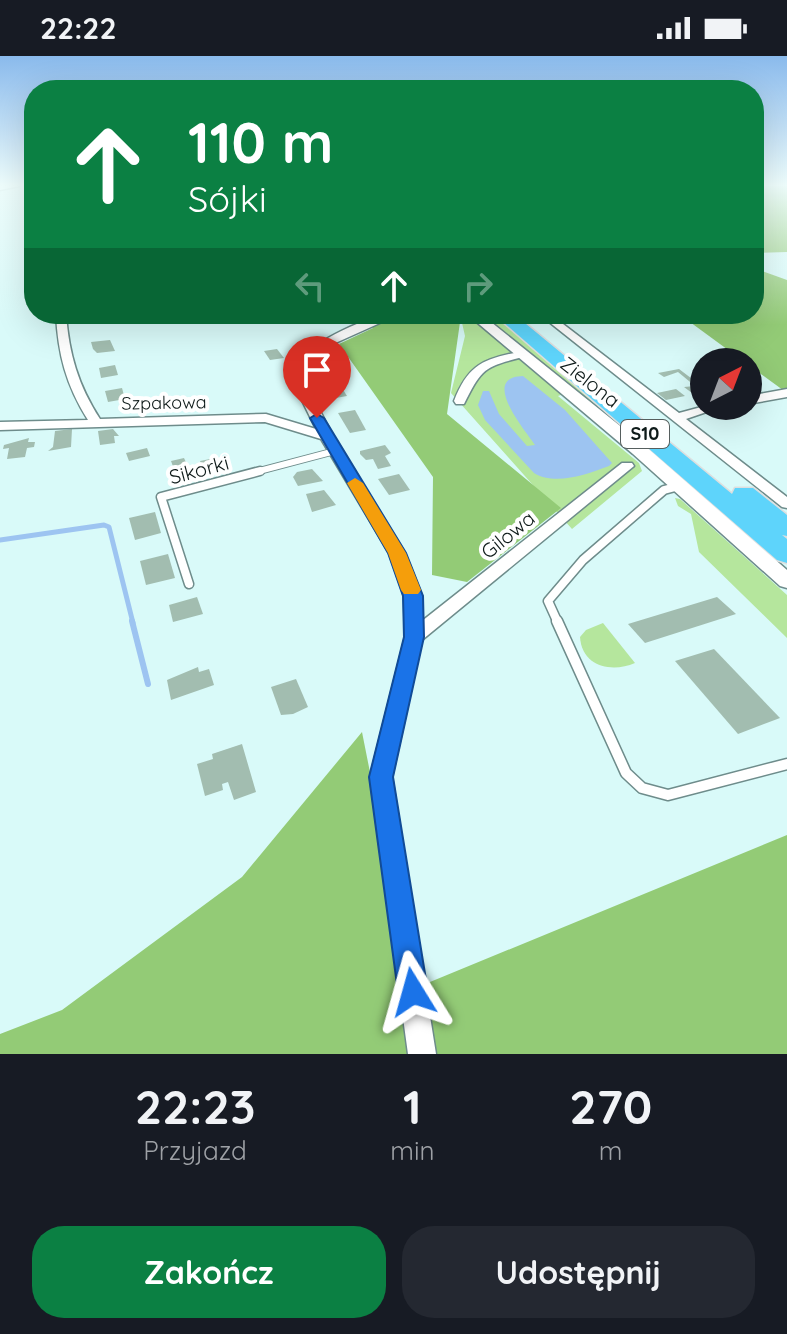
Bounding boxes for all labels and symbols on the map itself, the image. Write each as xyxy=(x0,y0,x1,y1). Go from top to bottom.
pin xyxy=(283,336,351,418)
north arrow xyxy=(690,348,762,420)
street label: Zielona xyxy=(556,351,625,413)
street label: Szpakowa xyxy=(121,390,207,415)
road number: S10 xyxy=(621,420,669,448)
street label: Sikorki xyxy=(166,450,231,489)
street label: Gilowa xyxy=(476,505,540,564)
position arrow xyxy=(371,950,455,1034)

